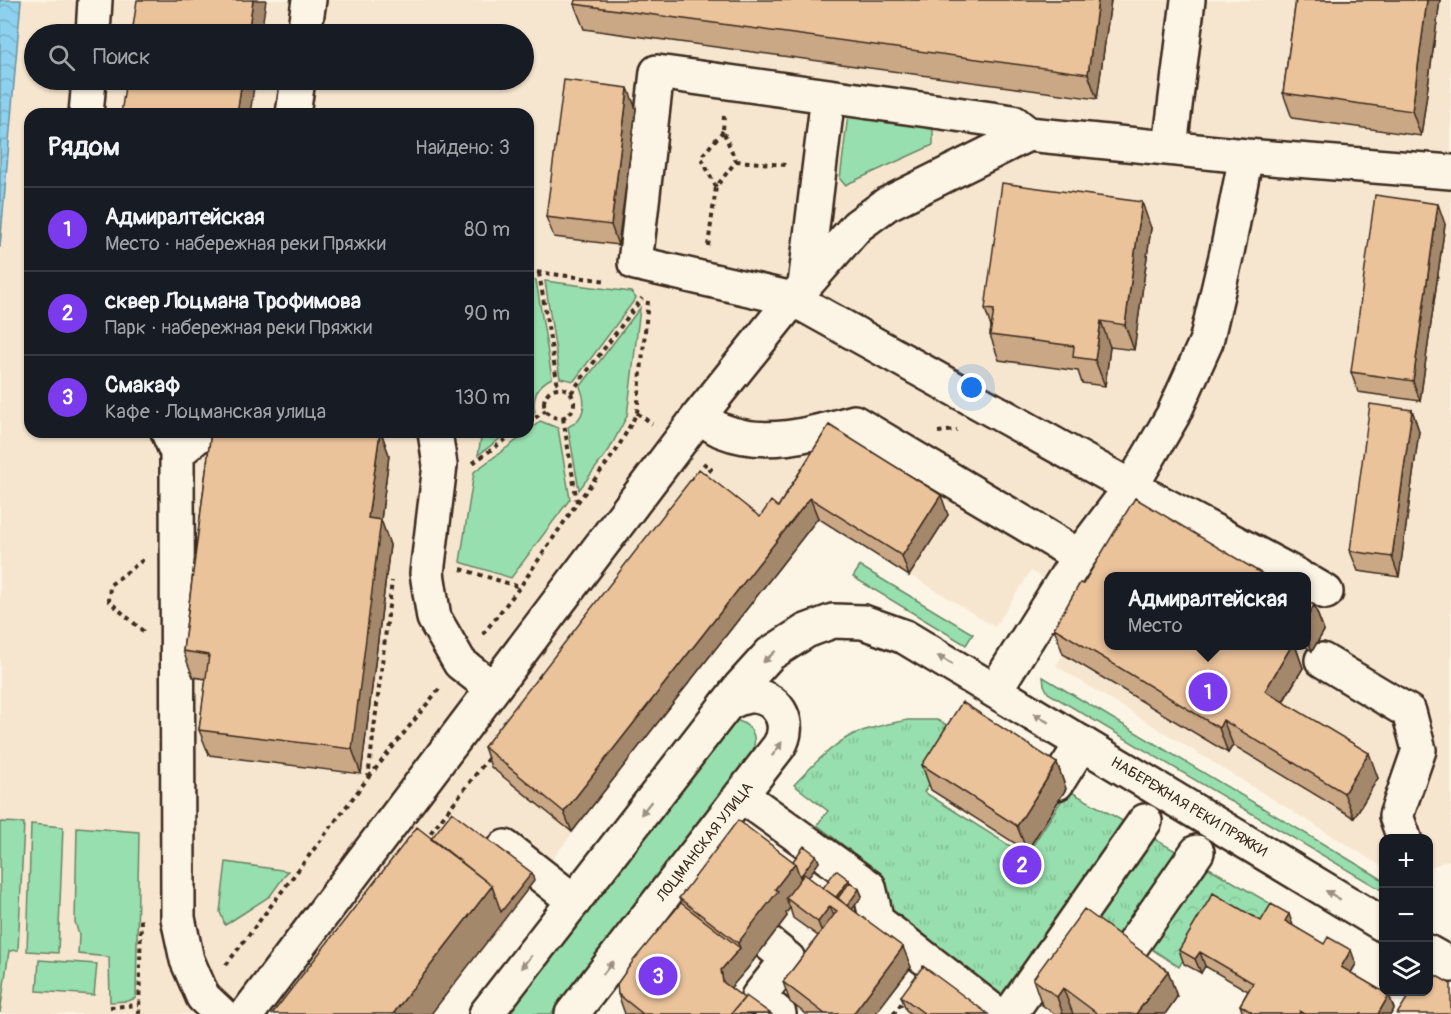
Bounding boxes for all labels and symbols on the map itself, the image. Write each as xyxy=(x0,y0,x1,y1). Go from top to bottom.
your location xyxy=(957,373,986,402)
one-way arrow xyxy=(762,650,777,663)
one-way arrow xyxy=(937,655,953,666)
pin: 1 xyxy=(1188,670,1228,714)
one-way arrow xyxy=(1033,712,1049,723)
one-way arrow xyxy=(771,741,783,757)
street label: НАБЕРЕЖНАЯ РЕКИ ПРЯЖКИ xyxy=(1107,753,1271,861)
street label: ЛОЦМАНСКАЯ УЛИЦА xyxy=(652,778,758,906)
one-way arrow xyxy=(640,800,652,816)
pin: 2 xyxy=(1002,842,1042,888)
one-way arrow xyxy=(1325,889,1342,900)
pin: 3 xyxy=(638,954,678,998)
one-way arrow xyxy=(521,955,533,970)
one-way arrow xyxy=(601,960,613,975)

